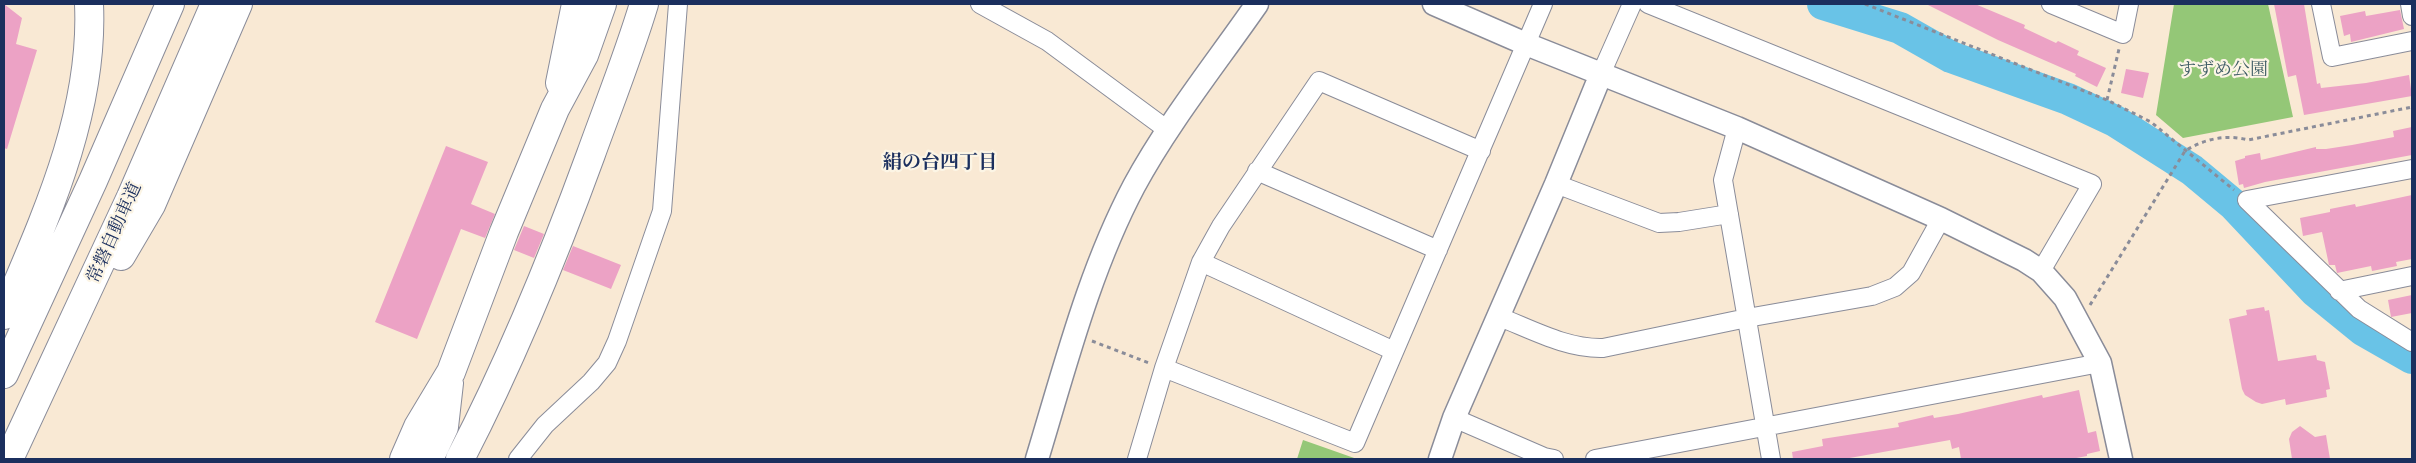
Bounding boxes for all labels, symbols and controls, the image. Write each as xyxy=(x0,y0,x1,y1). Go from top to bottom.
park label: すずめ公園 xyxy=(2178,60,2268,82)
district label: 絹の台四丁目 xyxy=(883,152,997,174)
street label: 常磐自動車道 xyxy=(83,179,147,287)

